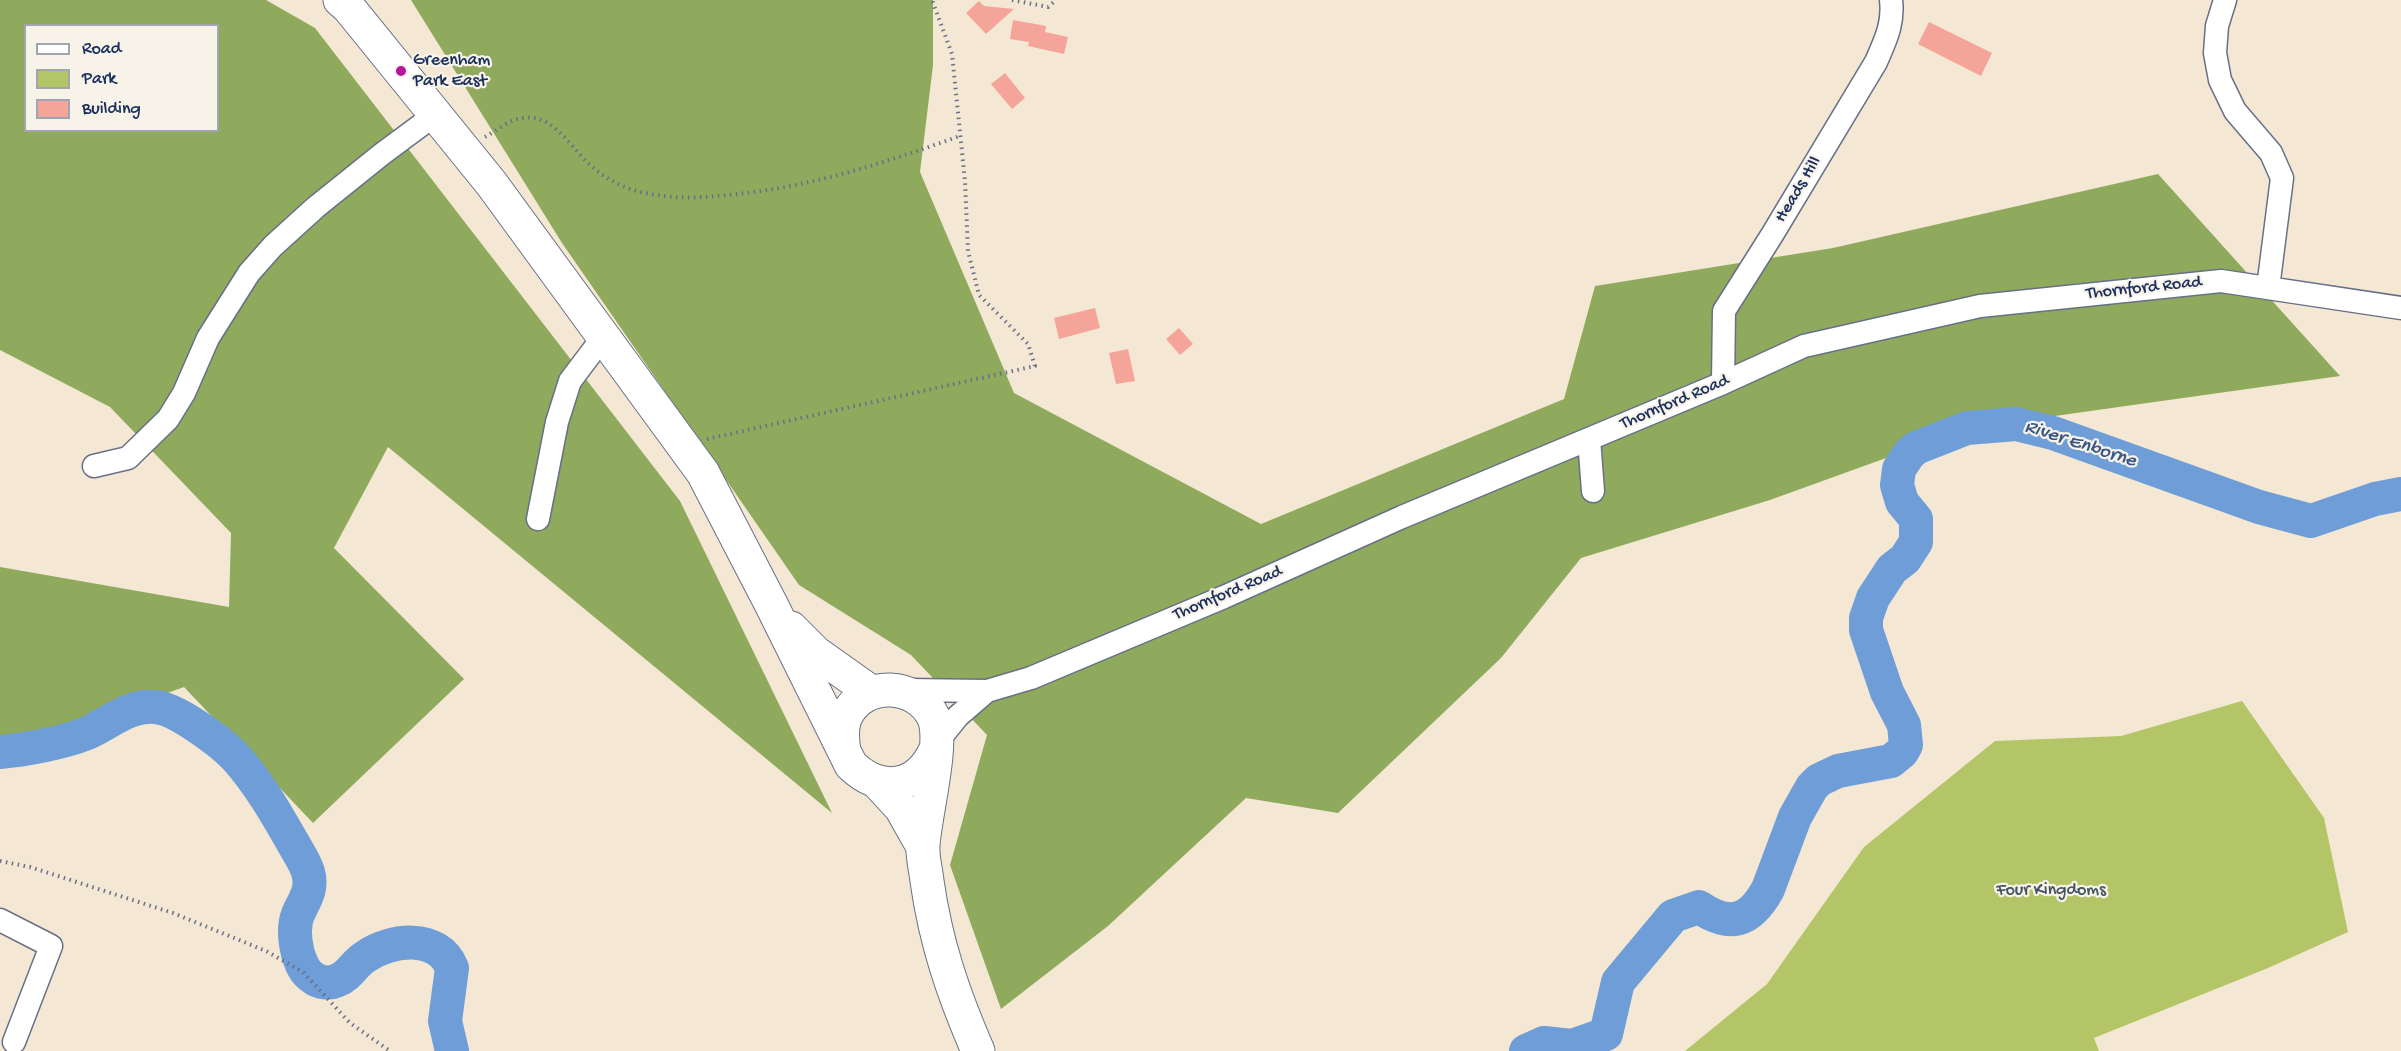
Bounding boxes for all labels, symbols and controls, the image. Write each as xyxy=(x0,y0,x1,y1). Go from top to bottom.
legend xyxy=(24,24,219,132)
text: Road xyxy=(82,39,121,60)
place label: Greenham Park East xyxy=(413,50,490,92)
marker: Greenham Park East xyxy=(394,64,408,78)
text: Park xyxy=(82,69,116,90)
text: Building xyxy=(82,99,141,120)
street label: Heads Hill xyxy=(1771,153,1827,227)
street label: Thornford Road xyxy=(2085,272,2203,306)
street label: Thornford Road xyxy=(1617,370,1733,436)
water label: River Enborne xyxy=(2021,416,2139,474)
street label: Thornford Road xyxy=(1170,561,1286,627)
park label: Four Kingdoms xyxy=(1996,880,2106,902)

